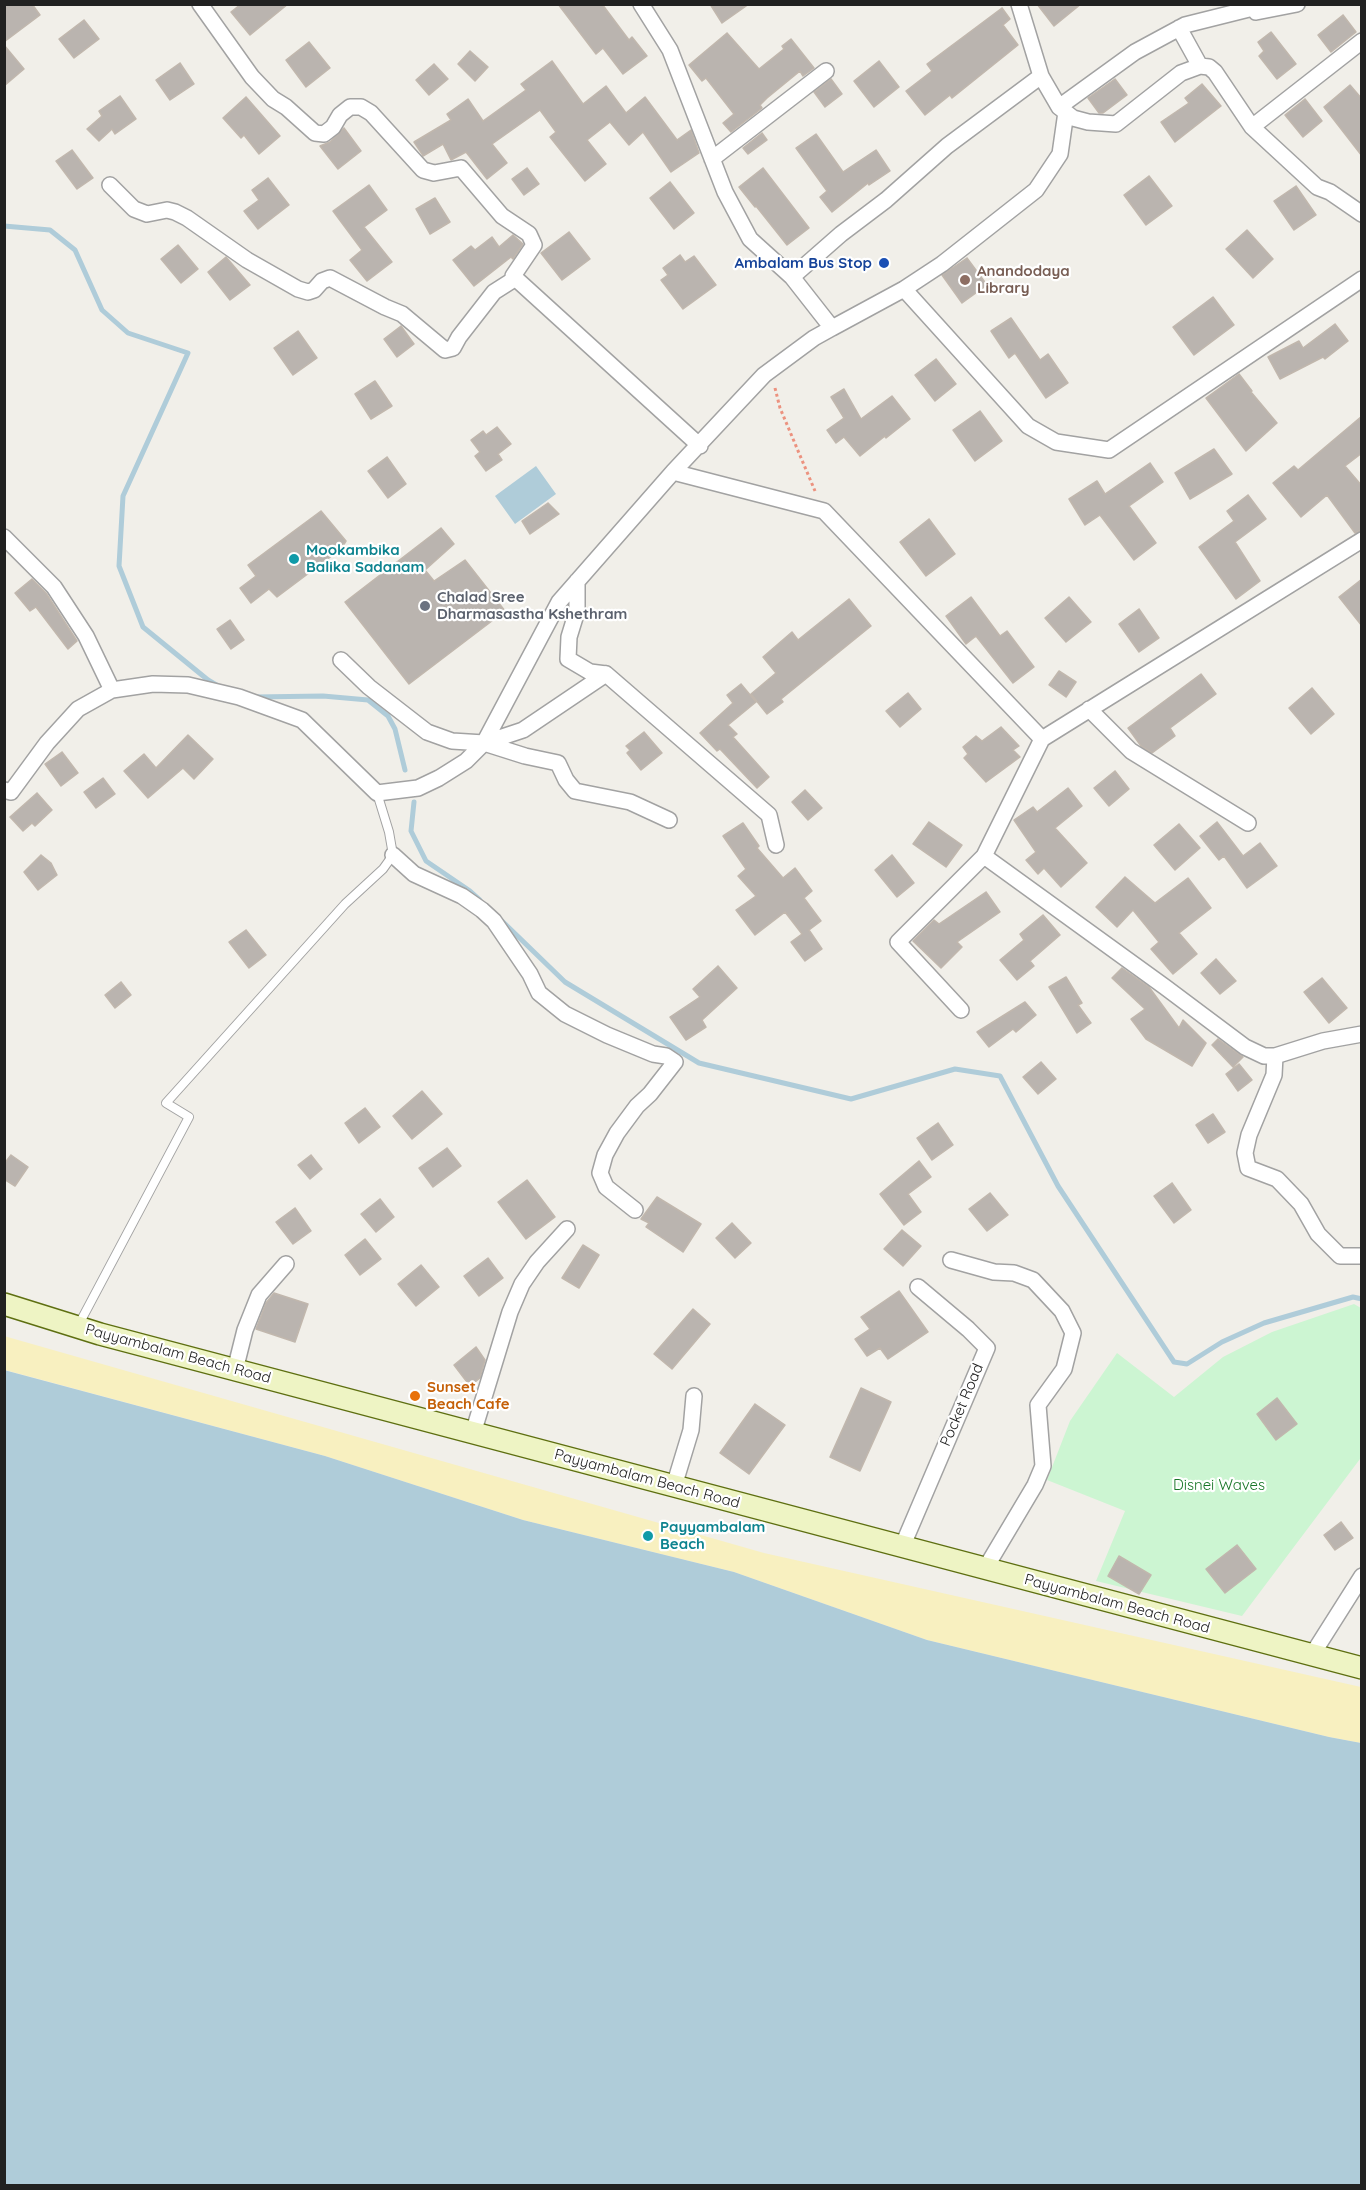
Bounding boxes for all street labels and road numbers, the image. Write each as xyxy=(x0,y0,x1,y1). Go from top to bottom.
street label: Payyambalam Beach Road xyxy=(83,1321,273,1387)
street label: Pocket Road xyxy=(936,1361,988,1449)
street label: Payyambalam Beach Road xyxy=(552,1446,742,1512)
street label: Payyambalam Beach Road xyxy=(1022,1571,1212,1637)

